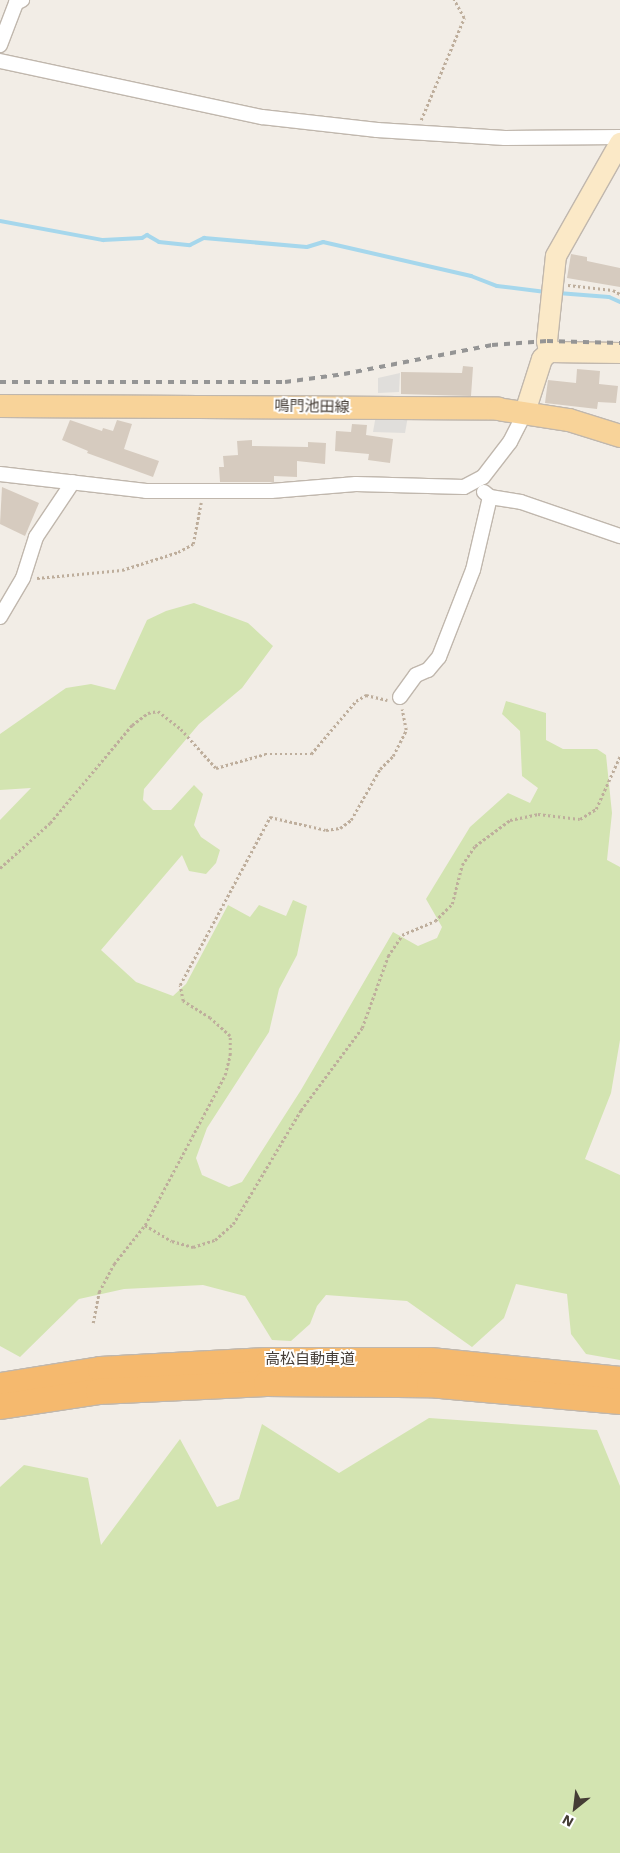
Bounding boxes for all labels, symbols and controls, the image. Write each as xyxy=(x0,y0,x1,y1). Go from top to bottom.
street label: 鳴門池田線 xyxy=(274,397,350,417)
street label: 高松自動車道 xyxy=(265,1351,355,1369)
north arrow xyxy=(550,1783,600,1833)
text: N xyxy=(559,1812,576,1831)

